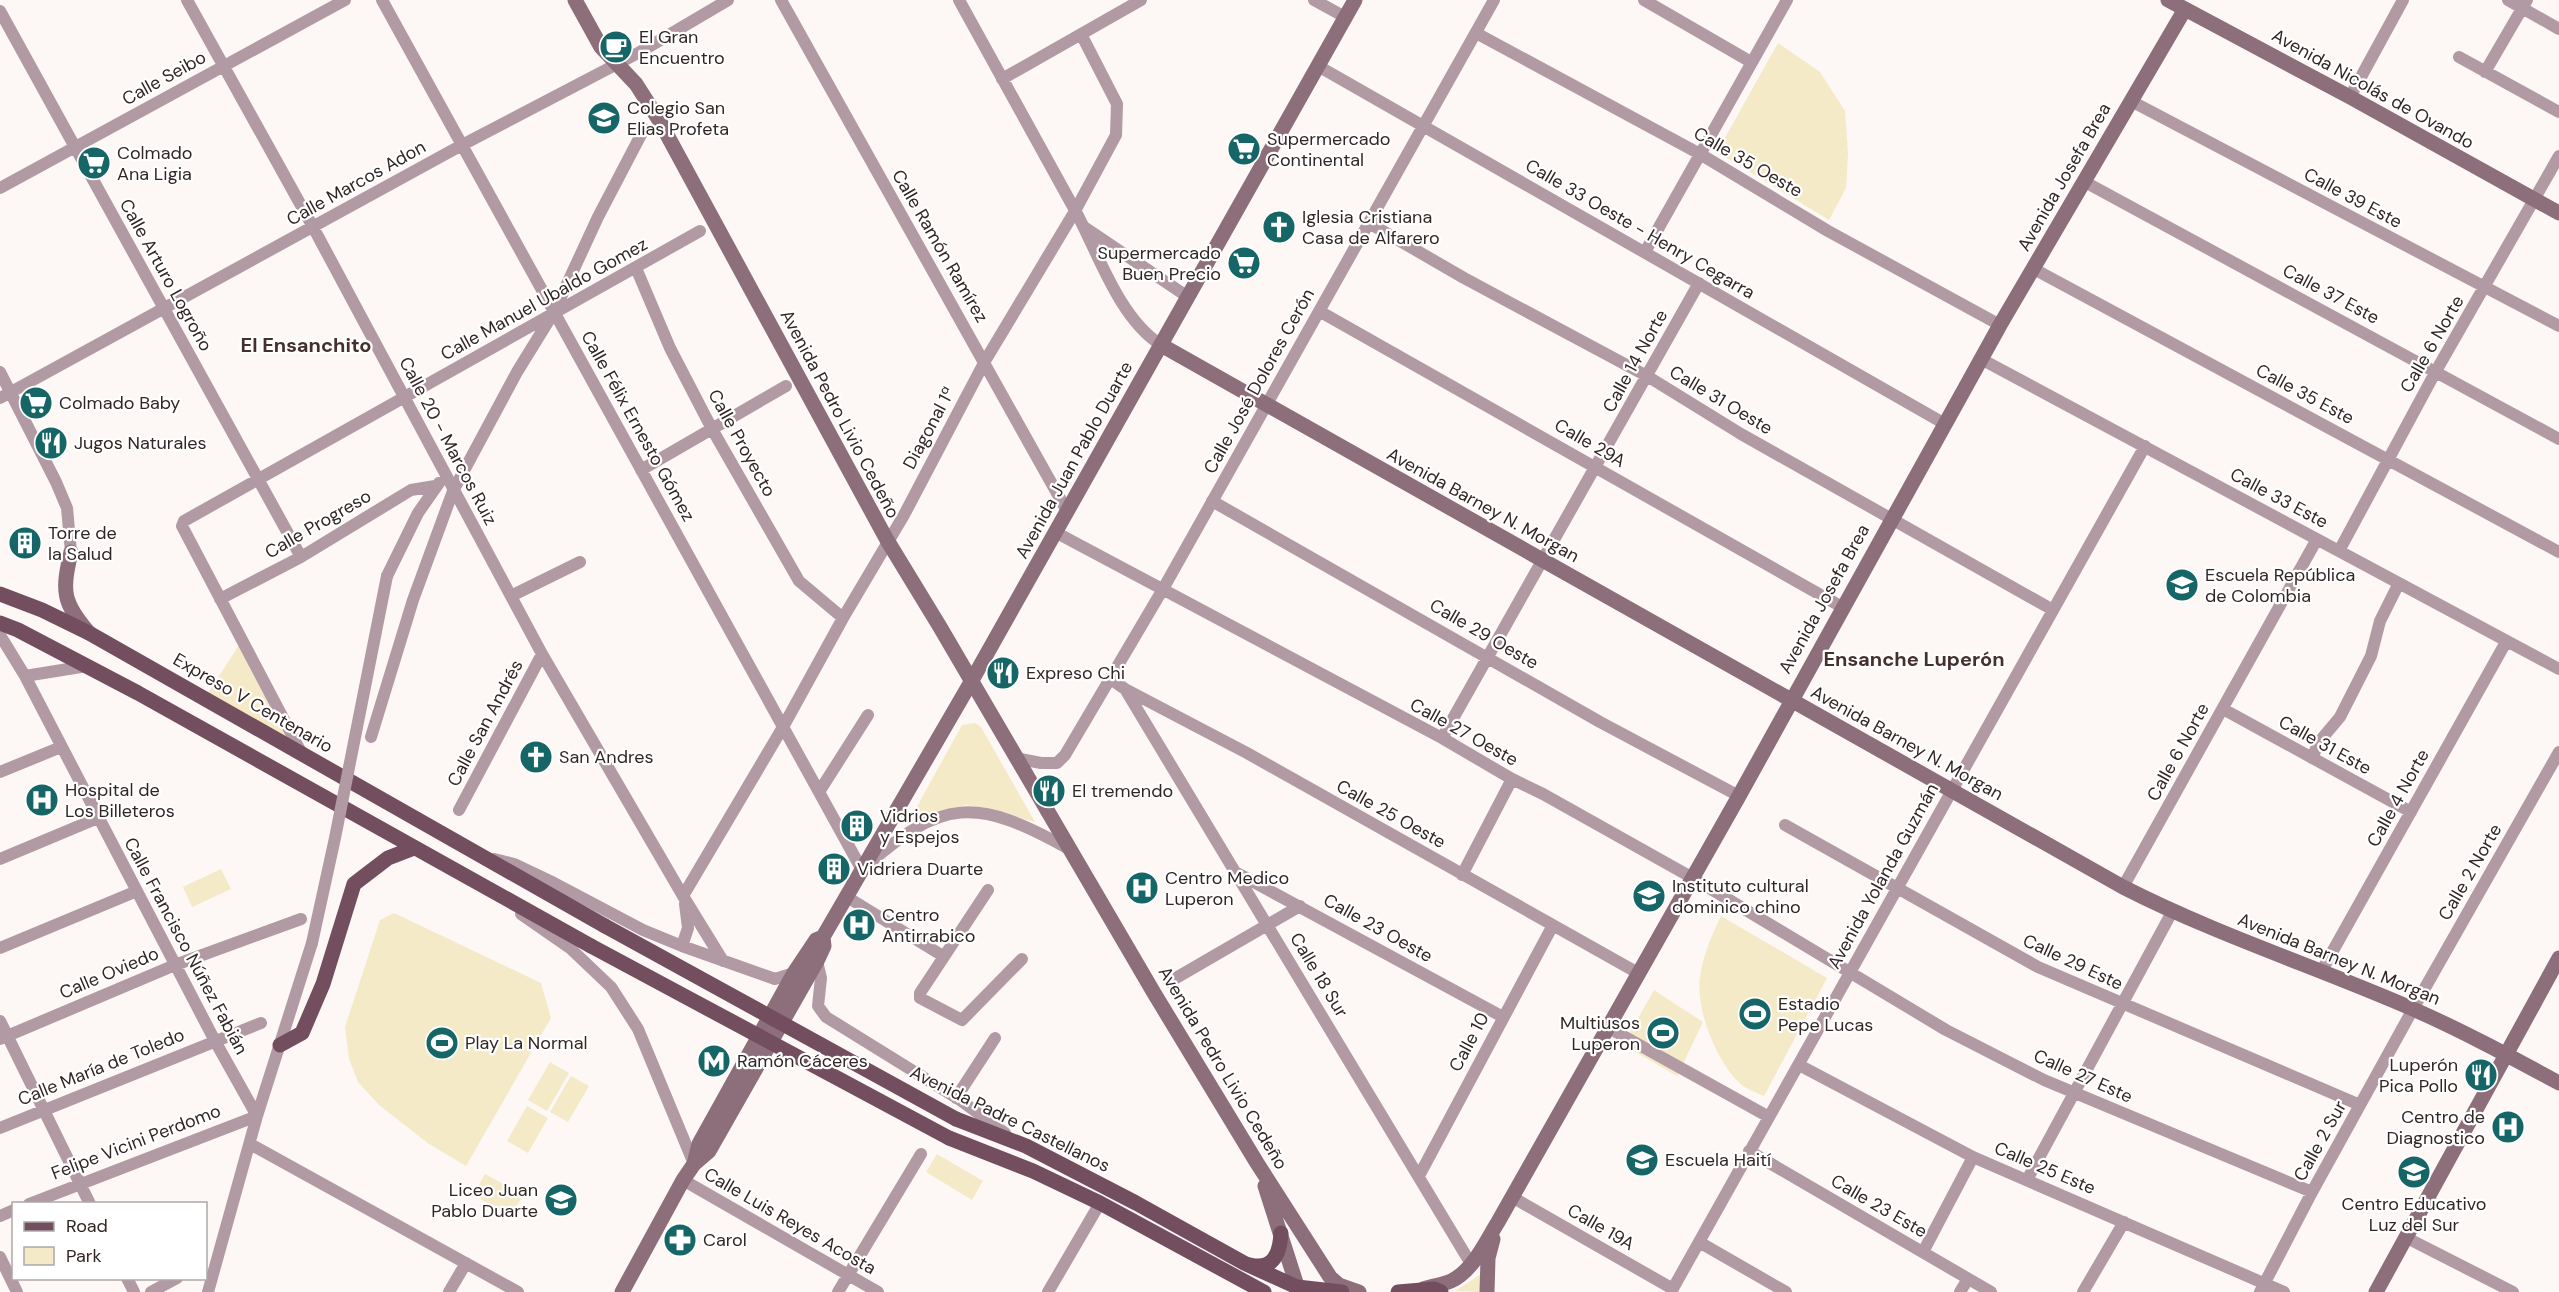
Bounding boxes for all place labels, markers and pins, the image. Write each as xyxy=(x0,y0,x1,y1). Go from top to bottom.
place label: El Gran Encuentro xyxy=(639,25,725,70)
cafe icon: El Gran Encuentro xyxy=(598,29,634,65)
place label: Colegio San Elias Profeta xyxy=(627,96,729,141)
school or university icon: Colegio San Elias Profeta xyxy=(586,100,622,136)
place label: Supermercado Continental xyxy=(1267,127,1391,172)
supermarket icon: Supermercado Continental xyxy=(1226,131,1262,167)
place label: Colmado Ana Ligia xyxy=(117,141,192,186)
supermarket icon: Colmado Ana Ligia xyxy=(76,145,112,181)
place label: Iglesia Cristiana Casa de Alfarero xyxy=(1302,205,1440,250)
church icon: Iglesia Cristiana Casa de Alfarero xyxy=(1261,209,1297,245)
place label: Supermercado Buen Precio xyxy=(1097,241,1221,286)
supermarket icon: Supermercado Buen Precio xyxy=(1226,245,1262,281)
supermarket icon: Colmado Baby xyxy=(18,385,54,421)
place label: Colmado Baby xyxy=(59,391,180,415)
restaurant icon: Jugos Naturales xyxy=(33,425,69,461)
place label: Jugos Naturales xyxy=(74,431,207,455)
place label: Torre de la Salud xyxy=(48,521,117,566)
building icon: Torre de la Salud xyxy=(7,525,43,561)
place label: Escuela República de Colombia xyxy=(2205,563,2355,608)
school or university icon: Escuela República de Colombia xyxy=(2164,567,2200,603)
restaurant icon: Expreso Chi xyxy=(985,655,1021,691)
place label: Expreso Chi xyxy=(1026,661,1125,685)
church icon: San Andres xyxy=(518,739,554,775)
place label: San Andres xyxy=(559,745,654,769)
restaurant icon: El tremendo xyxy=(1031,773,1067,809)
place label: Hospital de Los Billeteros xyxy=(65,778,175,823)
place label: El tremendo xyxy=(1072,779,1173,803)
hospital icon: Hospital de Los Billeteros xyxy=(24,782,60,818)
place label: Vidrios y Espejos xyxy=(880,804,960,849)
building icon: Vidrios y Espejos xyxy=(839,808,875,844)
building icon: Vidriera Duarte xyxy=(816,851,852,887)
place label: Vidriera Duarte xyxy=(857,857,983,881)
place label: Centro Medico Luperon xyxy=(1165,866,1289,911)
hospital icon: Centro Medico Luperon xyxy=(1124,870,1160,906)
place label: Instituto cultural dominico chino xyxy=(1672,874,1809,919)
school or university icon: Instituto cultural dominico chino xyxy=(1631,878,1667,914)
place label: Centro Antirrabico xyxy=(882,903,975,948)
hospital icon: Centro Antirrabico xyxy=(841,907,877,943)
place label: Estadio Pepe Lucas xyxy=(1778,992,1873,1037)
sports icon: Estadio Pepe Lucas xyxy=(1737,996,1773,1032)
place label: Multiusos Luperon xyxy=(1560,1011,1640,1056)
sports icon: Multiusos Luperon xyxy=(1645,1015,1681,1051)
sports icon: Play La Normal xyxy=(424,1025,460,1061)
place label: Play La Normal xyxy=(465,1031,587,1055)
metro station icon: Ramón Cáceres xyxy=(696,1043,732,1079)
place label: Ramón Cáceres xyxy=(737,1049,868,1073)
place label: Luperón Pica Pollo xyxy=(2379,1053,2458,1098)
restaurant icon: Luperón Pica Pollo xyxy=(2463,1057,2499,1093)
place label: Centro de Diagnostico xyxy=(2386,1105,2485,1150)
hospital icon: Centro de Diagnostico xyxy=(2490,1109,2526,1145)
school or university icon: Escuela Haití xyxy=(1624,1142,1660,1178)
place label: Escuela Haití xyxy=(1665,1148,1771,1172)
school or university icon: Centro Educativo Luz del Sur xyxy=(2396,1154,2432,1190)
place label: Liceo Juan Pablo Duarte xyxy=(431,1178,538,1223)
school or university icon: Liceo Juan Pablo Duarte xyxy=(543,1182,579,1218)
place label: Centro Educativo Luz del Sur xyxy=(2342,1192,2487,1237)
pharmacy icon: Carol xyxy=(662,1222,698,1258)
place label: Carol xyxy=(703,1228,747,1252)

